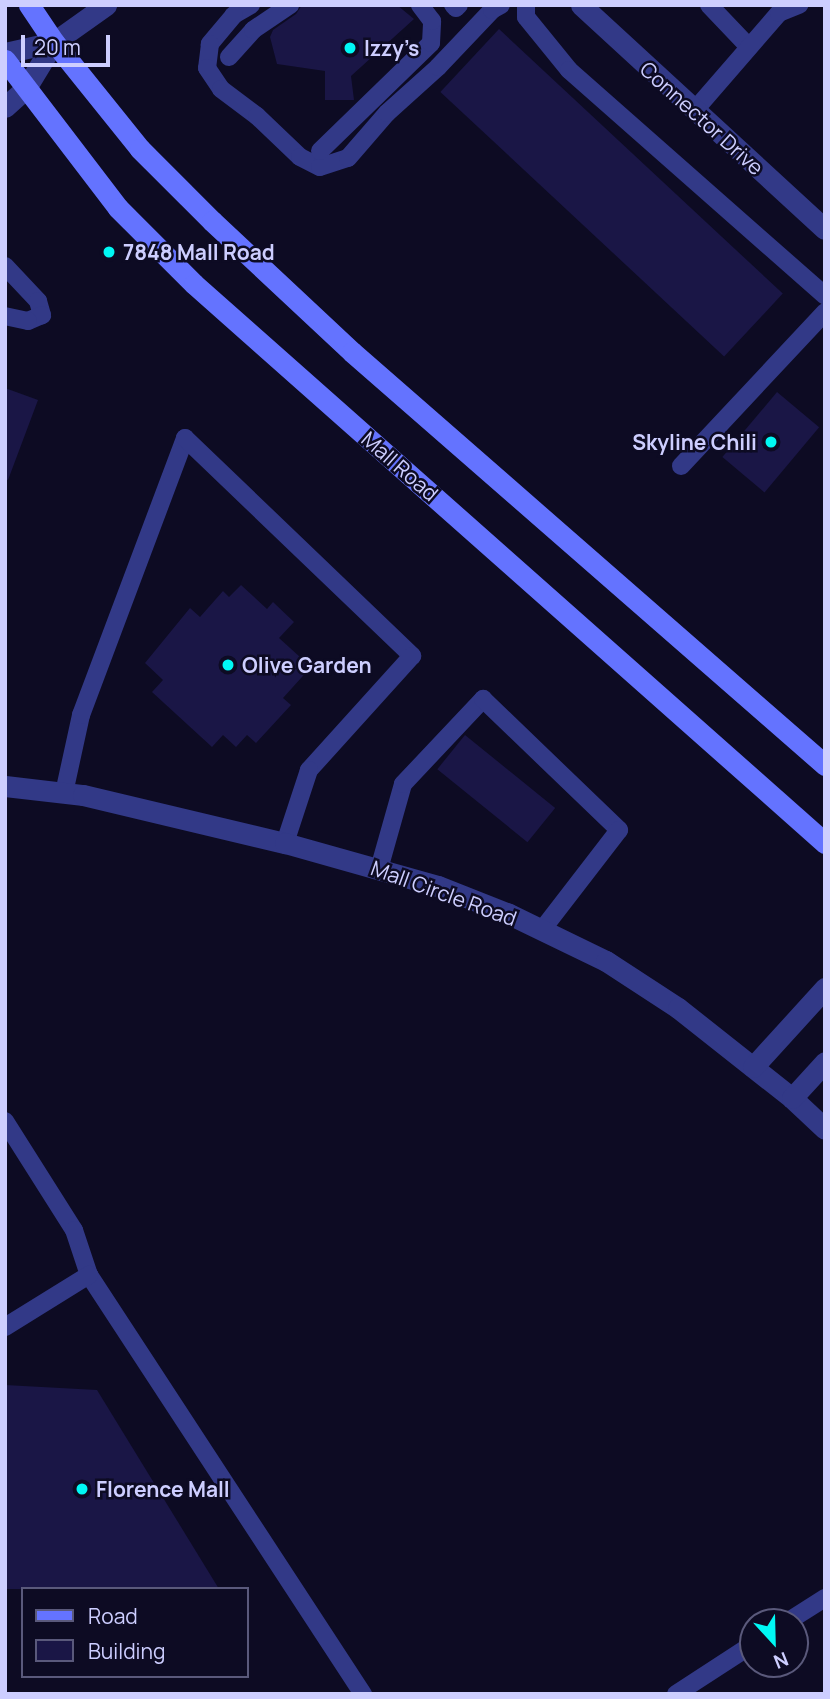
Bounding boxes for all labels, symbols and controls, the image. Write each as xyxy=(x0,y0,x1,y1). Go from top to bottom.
scale bar xyxy=(24,21,114,65)
text: 20 m xyxy=(34,33,81,61)
place label: Izzy’s xyxy=(364,35,419,61)
marker: Izzy’s xyxy=(342,40,358,56)
street label: Connector Drive xyxy=(635,56,769,180)
place label: 7848 Mall Road xyxy=(123,239,275,265)
marker: 7848 Mall Road xyxy=(101,244,117,260)
street label: Mall Road xyxy=(357,426,443,506)
place label: Skyline Chili xyxy=(632,429,757,455)
marker: Skyline Chili xyxy=(763,434,779,450)
place label: Olive Garden xyxy=(242,652,372,678)
marker: Olive Garden xyxy=(220,657,236,673)
street label: Mall Circle Road xyxy=(368,855,520,931)
place label: Florence Mall xyxy=(96,1476,230,1502)
marker: Florence Mall xyxy=(74,1481,90,1497)
legend xyxy=(21,1587,248,1678)
text: Road xyxy=(88,1602,138,1630)
north arrow xyxy=(739,1608,809,1678)
text: Building xyxy=(88,1637,165,1665)
text: N xyxy=(770,1646,792,1675)

